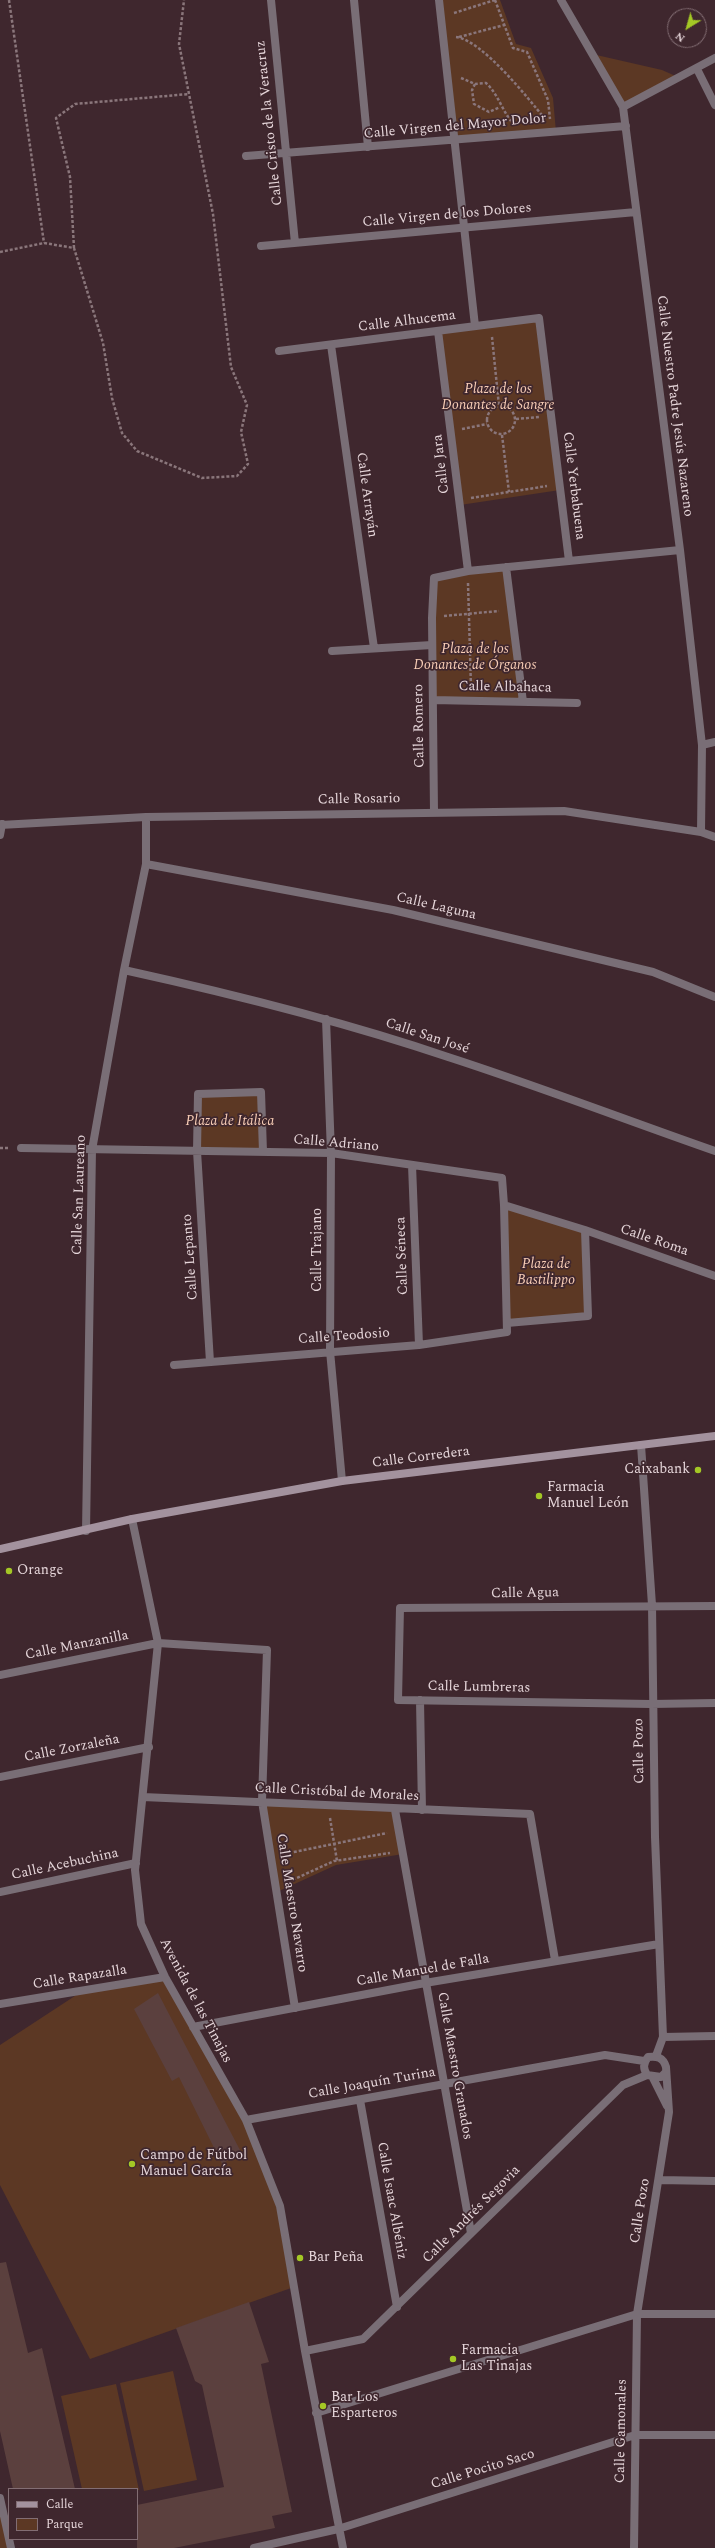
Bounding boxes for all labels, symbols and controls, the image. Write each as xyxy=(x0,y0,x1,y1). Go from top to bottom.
north arrow xyxy=(667,8,707,48)
text: N xyxy=(671,28,689,47)
street label: Calle Cristo de la Veracruz xyxy=(253,40,287,206)
street label: Calle Virgen del Mayor Dolor xyxy=(363,111,547,143)
street label: Calle Virgen de los Dolores xyxy=(362,200,532,232)
street label: Calle Nuestro Padre Jesús Nazareno xyxy=(652,294,696,518)
street label: Calle Alhucema xyxy=(357,308,457,336)
park label: Plaza de los Donantes de Sangre xyxy=(442,382,554,414)
street label: Calle Yerbabuena xyxy=(558,431,588,541)
street label: Calle Jara xyxy=(430,433,454,495)
street label: Calle Arrayán xyxy=(352,451,380,539)
park label: Plaza de los Donantes de Órganos xyxy=(414,642,536,674)
street label: Calle Albahaca xyxy=(458,679,552,697)
street label: Calle Romero xyxy=(411,684,429,768)
street label: Calle Rosario xyxy=(318,791,400,809)
street label: Calle Laguna xyxy=(394,890,478,924)
street label: Calle San José xyxy=(383,1016,471,1058)
park label: Plaza de Itálica xyxy=(186,1114,274,1130)
street label: Calle Adriano xyxy=(292,1132,380,1156)
street label: Calle San Laureano xyxy=(70,1135,90,1255)
street label: Calle Trajano xyxy=(310,1208,326,1292)
street label: Calle Lepanto xyxy=(180,1213,202,1301)
street label: Calle Séneca xyxy=(393,1217,413,1295)
street label: Calle Roma xyxy=(618,1221,690,1261)
park label: Plaza de Bastilippo xyxy=(517,1257,575,1290)
street label: Calle Teodosio xyxy=(298,1325,390,1349)
street label: Calle Corredera xyxy=(371,1444,471,1472)
place label: Caixabank xyxy=(624,1462,690,1478)
marker: Caixabank xyxy=(693,1465,703,1475)
place label: Farmacia Manuel León xyxy=(547,1480,629,1512)
marker: Farmacia Manuel León xyxy=(534,1491,544,1501)
place label: Orange xyxy=(17,1563,63,1579)
marker: Orange xyxy=(4,1566,14,1576)
street label: Calle Agua xyxy=(491,1585,559,1603)
street label: Calle Manzanilla xyxy=(24,1628,130,1664)
street label: Calle Lumbreras xyxy=(427,1679,531,1697)
street label: Calle Pozo xyxy=(631,1718,649,1784)
street label: Calle Zorzaleña xyxy=(23,1732,121,1766)
street label: Calle Cristóbal de Morales xyxy=(254,1780,420,1806)
street label: Calle Maestro Navarro xyxy=(272,1832,310,1974)
street label: Calle Acebuchina xyxy=(10,1845,120,1885)
street label: Avenida de las Tinajas xyxy=(155,1936,235,2066)
street label: Calle Manuel de Falla xyxy=(355,1951,491,1991)
street label: Calle Rapazalla xyxy=(32,1962,128,1994)
street label: Calle Maestro Granados xyxy=(433,1991,475,2141)
street label: Calle Joaquín Turina xyxy=(307,2065,437,2103)
street label: Calle Isaac Albéniz xyxy=(372,2141,410,2261)
place label: Campo de Fútbol Manuel García xyxy=(140,2148,247,2180)
marker: Campo de Fútbol Manuel García xyxy=(127,2159,137,2169)
street label: Calle Andrés Segovia xyxy=(420,2163,524,2267)
street label: Calle Pozo xyxy=(628,2177,654,2245)
place label: Bar Peña xyxy=(308,2250,363,2266)
marker: Bar Peña xyxy=(295,2253,305,2263)
place label: Farmacia Las Tinajas xyxy=(461,2343,532,2376)
marker: Farmacia Las Tinajas xyxy=(448,2354,458,2364)
street label: Calle Gamonales xyxy=(613,2379,631,2483)
place label: Bar Los Esparteros xyxy=(331,2390,397,2422)
marker: Bar Los Esparteros xyxy=(318,2401,328,2411)
street label: Calle Pocito Saco xyxy=(429,2446,537,2494)
legend xyxy=(8,2488,138,2540)
text: Calle xyxy=(46,2495,73,2514)
text: Parque xyxy=(46,2515,83,2534)

